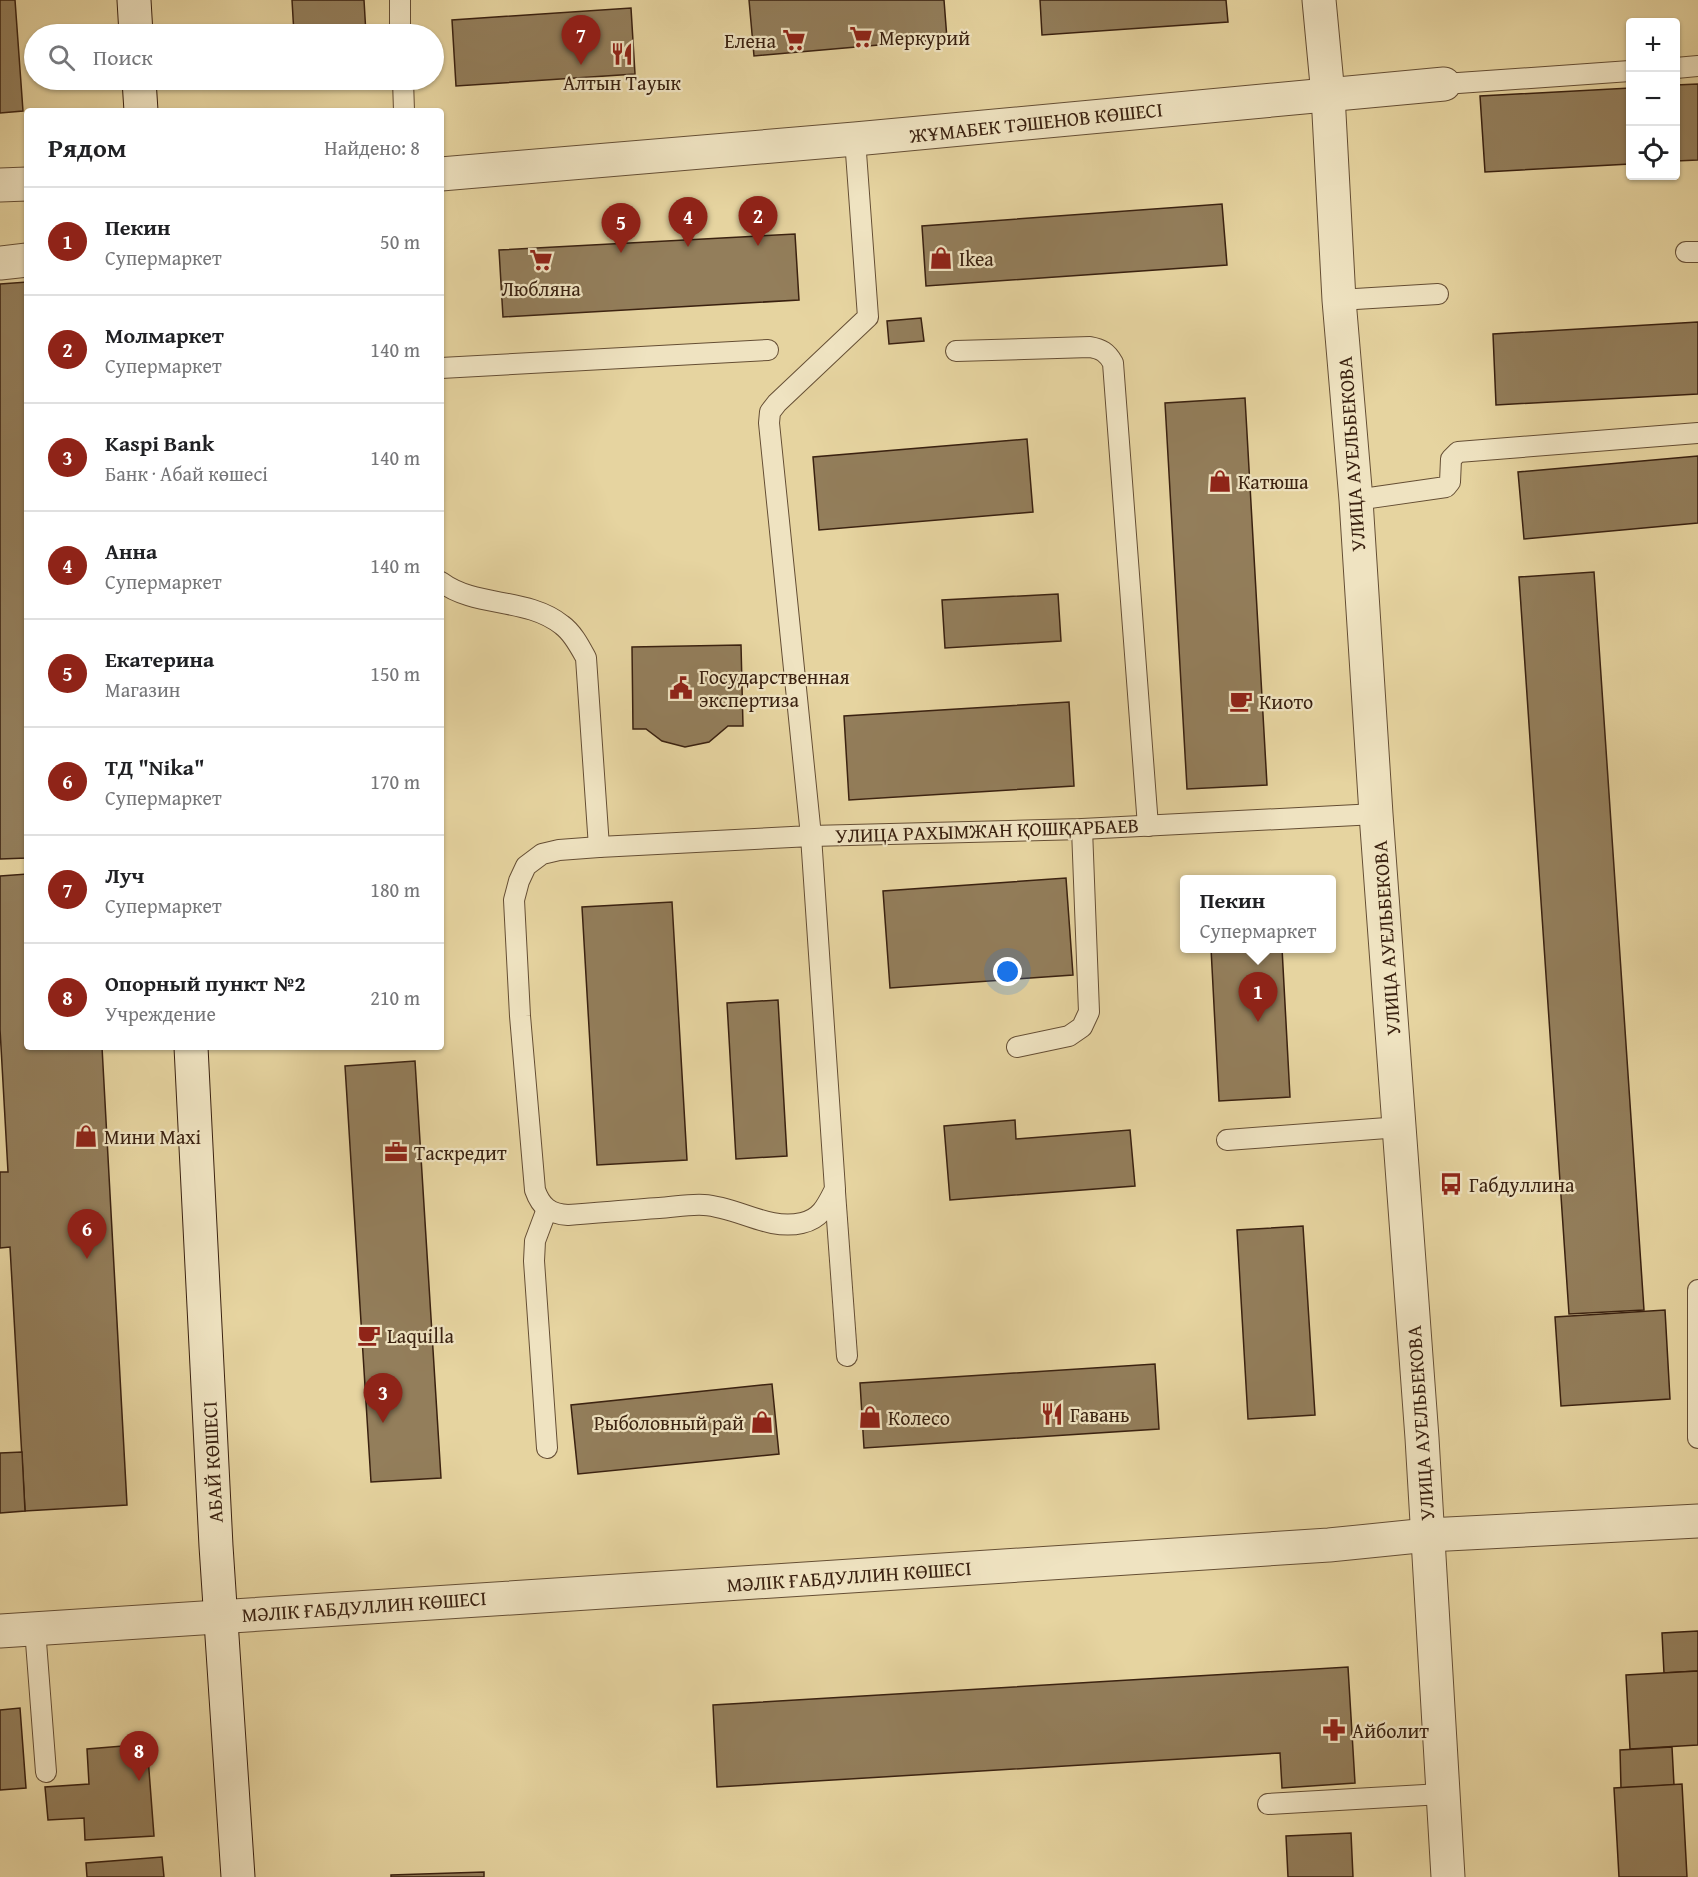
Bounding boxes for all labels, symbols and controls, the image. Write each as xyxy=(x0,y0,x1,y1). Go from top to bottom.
pin: 7 xyxy=(562,16,600,65)
map controls xyxy=(1626,18,1680,180)
button: + xyxy=(1626,18,1680,72)
place label: Меркурий xyxy=(879,23,970,52)
search box xyxy=(24,24,444,90)
supermarket icon: Меркурий xyxy=(848,24,874,50)
place label: Елена xyxy=(724,26,776,55)
supermarket icon: Елена xyxy=(781,27,807,53)
icon: search xyxy=(45,41,78,74)
text: Поиск xyxy=(93,41,153,73)
restaurant icon: Алтын Тауык xyxy=(609,41,635,67)
place label: Алтын Тауык xyxy=(563,68,682,97)
button: − xyxy=(1626,72,1680,126)
street label: ЖҰМАБЕК ТӘШЕНОВ КӨШЕСІ xyxy=(907,94,1164,150)
button: locate xyxy=(1626,126,1680,180)
text: Рядом xyxy=(48,128,126,167)
text: Найдено: 8 xyxy=(324,133,420,162)
pin: 2 xyxy=(738,196,777,246)
pin: 4 xyxy=(668,198,708,247)
pin: 5 xyxy=(602,204,640,253)
text: Пекин xyxy=(105,211,171,243)
text: 1 xyxy=(62,227,73,256)
text: 50 m xyxy=(380,227,420,256)
text: Супермаркет xyxy=(105,243,222,272)
place label: Ikea xyxy=(959,244,994,273)
shop icon: Ikea xyxy=(928,245,954,271)
supermarket icon: Любляна xyxy=(528,247,554,273)
place label: Любляна xyxy=(501,274,581,303)
text: Молмаркет xyxy=(105,319,224,351)
text: 2 xyxy=(62,335,73,364)
text: 140 m xyxy=(370,335,420,364)
text: Супермаркет xyxy=(105,351,222,380)
street label: УЛИЦА АУЕЛЬБЕКОВА xyxy=(1330,356,1372,552)
text: Kaspi Bank xyxy=(105,427,214,459)
text: 3 xyxy=(62,443,73,472)
text: 140 m xyxy=(370,443,420,472)
text: Банк · Абай көшесі xyxy=(105,459,268,488)
place label: Катюша xyxy=(1238,467,1309,496)
shop icon: Катюша xyxy=(1207,468,1233,494)
text: Анна xyxy=(105,535,157,567)
text: 4 xyxy=(62,551,73,580)
text: 140 m xyxy=(370,551,420,580)
text: Супермаркет xyxy=(105,567,222,596)
text: Екатерина xyxy=(105,643,214,675)
text: 5 xyxy=(62,659,73,688)
text: 150 m xyxy=(370,659,420,688)
place label: Государственная экспертиза xyxy=(699,662,850,714)
text: Магазин xyxy=(105,675,180,704)
public building icon: Государственная экспертиза xyxy=(668,675,694,701)
place label: Киото xyxy=(1259,687,1313,716)
cafe icon: Киото xyxy=(1228,688,1254,714)
text: ТД "Nika" xyxy=(105,751,205,783)
text: 6 xyxy=(62,767,73,796)
text: 170 m xyxy=(370,767,420,796)
text: Супермаркет xyxy=(105,783,222,812)
street label: УЛИЦА РАХЫМЖАН ҚОШҚАРБАЕВ xyxy=(835,810,1139,850)
street label: УЛИЦА АУЕЛЬБЕКОВА xyxy=(1365,840,1407,1036)
text: Луч xyxy=(105,859,144,891)
text: 7 xyxy=(62,875,73,904)
text: 180 m xyxy=(370,875,420,904)
popup xyxy=(1180,875,1336,953)
text: Пекин xyxy=(1200,884,1265,916)
text: Супермаркет xyxy=(105,891,222,920)
text: Супермаркет xyxy=(1200,916,1316,945)
your location xyxy=(993,957,1022,986)
text: Опорный пункт №2 xyxy=(105,967,306,999)
pin: 1 xyxy=(1238,972,1278,1022)
text: 8 xyxy=(62,983,73,1012)
text: 210 m xyxy=(370,983,420,1012)
text: Учреждение xyxy=(105,999,216,1028)
place label: Мини Maxi xyxy=(104,1122,202,1151)
shop icon: Мини Maxi xyxy=(73,1123,99,1149)
place label: Таскредит xyxy=(414,1138,507,1167)
office icon: Таскредит xyxy=(383,1139,409,1165)
place label: Габдуллина xyxy=(1469,1170,1575,1199)
bus stop icon: Габдуллина xyxy=(1438,1171,1464,1197)
pin: 6 xyxy=(68,1210,106,1259)
place label: Laquilla xyxy=(387,1321,454,1350)
cafe icon: Laquilla xyxy=(356,1322,382,1348)
street label: УЛИЦА АУЕЛЬБЕКОВА xyxy=(1399,1325,1441,1521)
pin: 3 xyxy=(364,1374,403,1423)
street label: АБАЙ КӨШЕСІ xyxy=(194,1400,230,1524)
place label: Гавань xyxy=(1070,1400,1130,1429)
restaurant icon: Гавань xyxy=(1039,1401,1065,1427)
place label: Колесо xyxy=(888,1403,950,1432)
shop icon: Колесо xyxy=(857,1404,883,1430)
place label: Рыболовный рай xyxy=(594,1408,744,1437)
shop icon: Рыболовный рай xyxy=(749,1409,775,1435)
street label: МӘЛІК ҒАБДУЛЛИН КӨШЕСІ xyxy=(726,1553,972,1599)
street label: МӘЛІК ҒАБДУЛЛИН КӨШЕСІ xyxy=(241,1583,487,1629)
place label: Айболит xyxy=(1352,1716,1429,1745)
pharmacy icon: Айболит xyxy=(1321,1717,1347,1743)
pin: 8 xyxy=(120,1732,158,1781)

